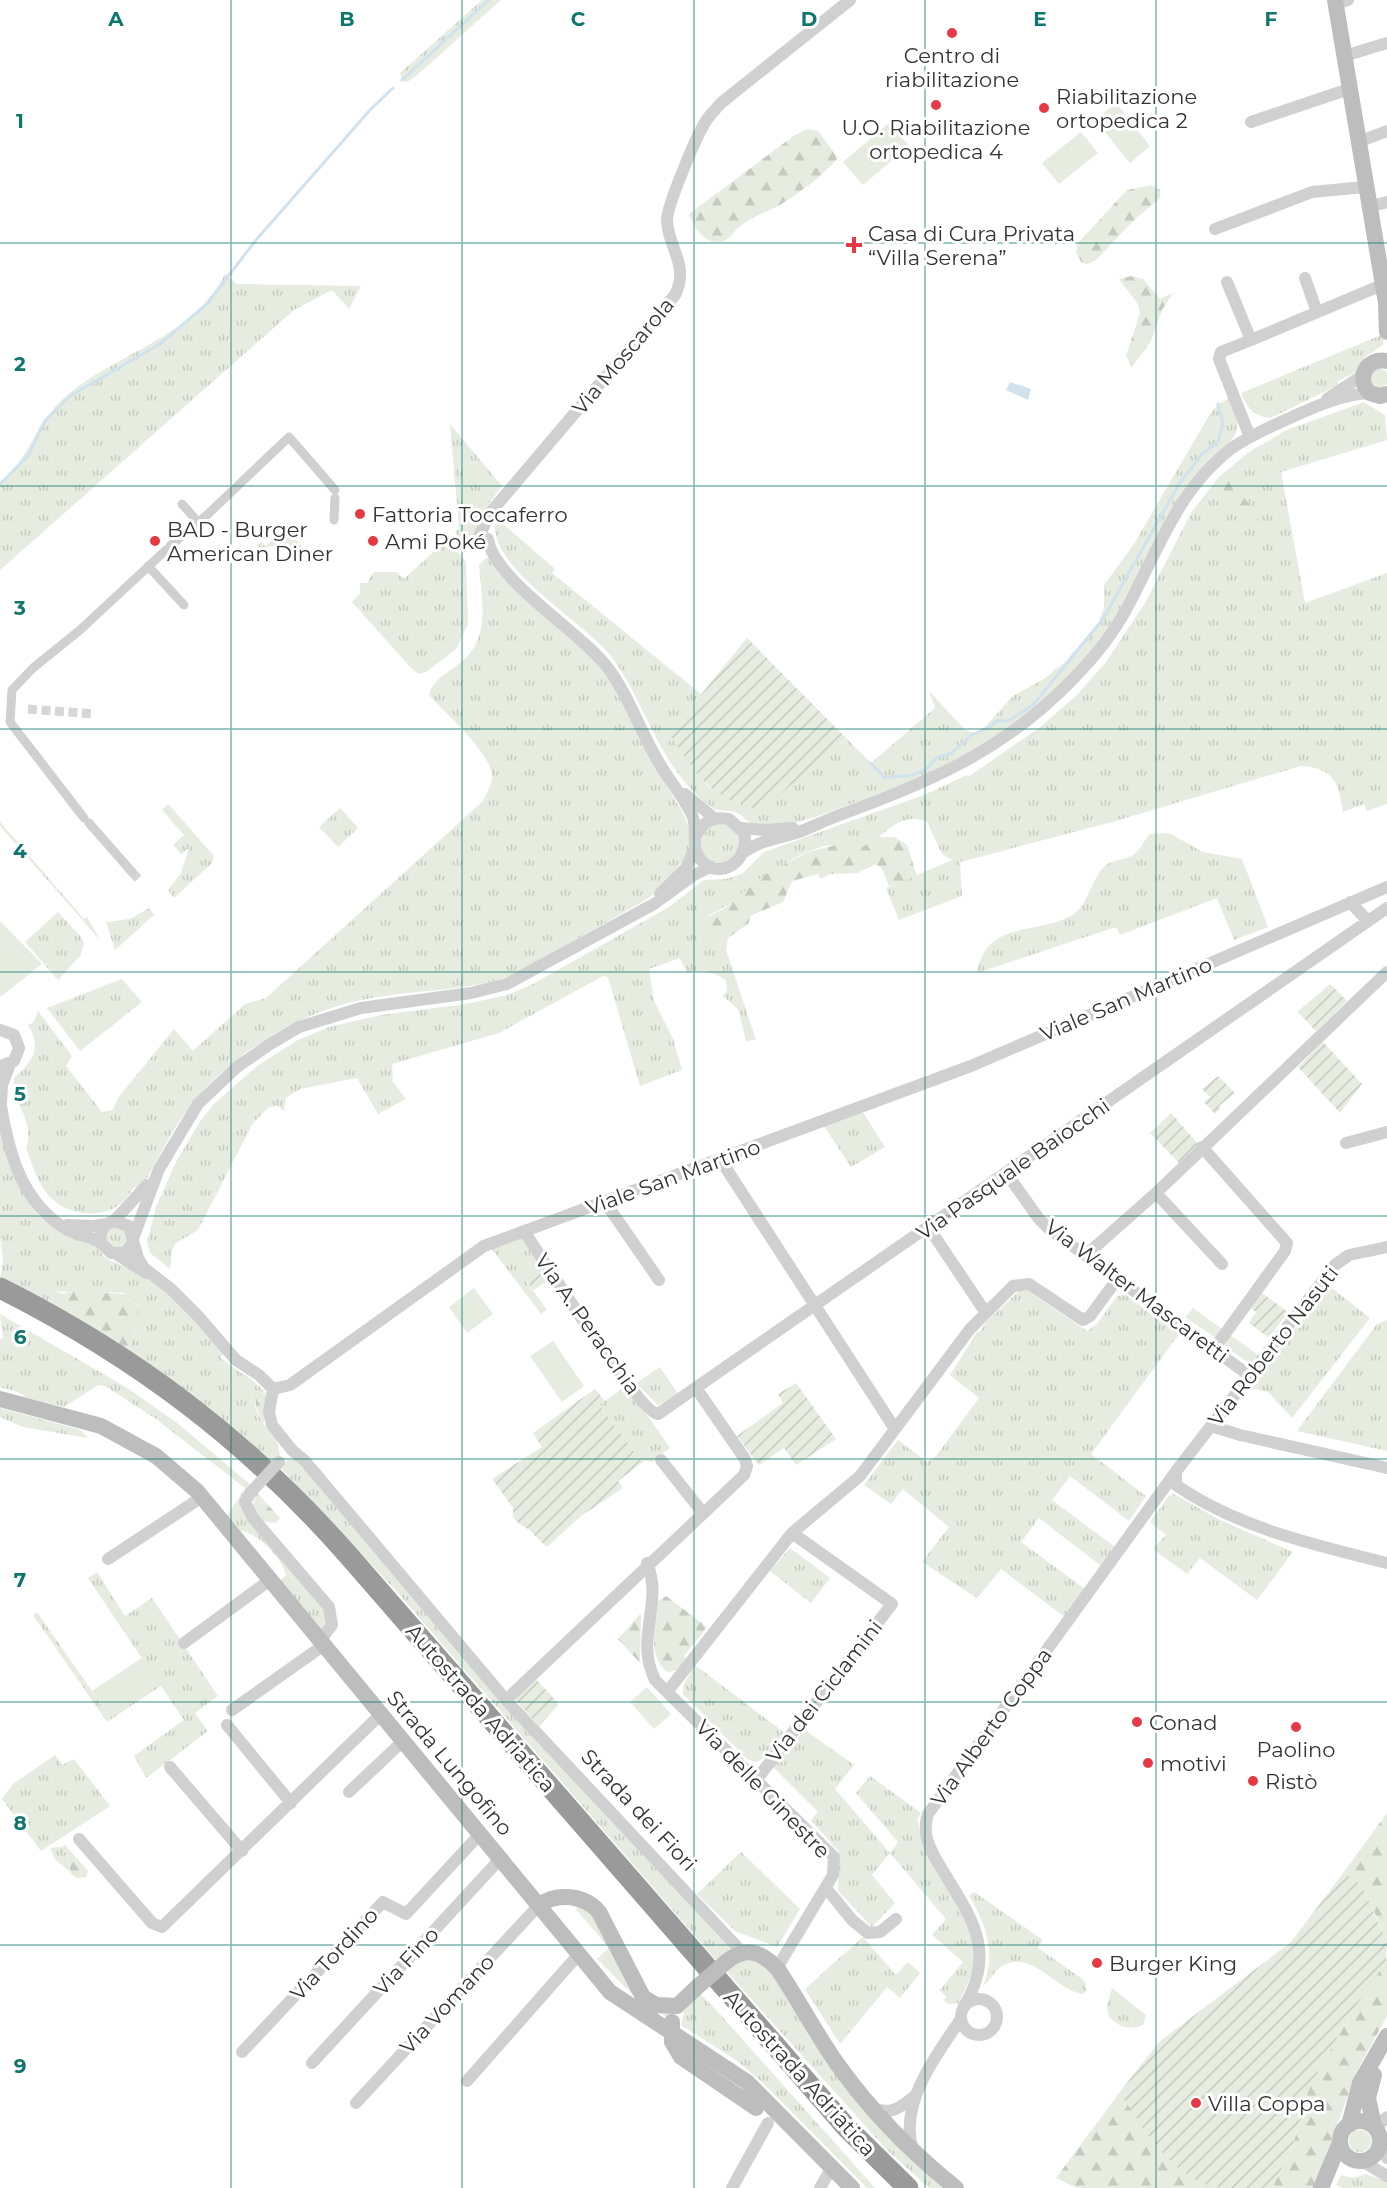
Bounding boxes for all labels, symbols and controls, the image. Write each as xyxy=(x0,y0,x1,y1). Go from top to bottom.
text: A xyxy=(107,7,124,31)
text: B xyxy=(339,7,355,31)
text: C xyxy=(571,7,586,31)
text: D xyxy=(801,7,817,31)
text: E xyxy=(1033,7,1047,31)
text: F xyxy=(1265,7,1278,31)
marker: Centro di riabilitazione xyxy=(945,26,959,40)
place label: Centro di riabilitazione xyxy=(885,43,1019,92)
place label: Riabilitazione ortopedica 2 xyxy=(1056,84,1197,133)
marker: U.O. Riabilitazione ortopedica 4 xyxy=(929,98,943,112)
marker: Riabilitazione ortopedica 2 xyxy=(1037,101,1051,115)
text: 1 xyxy=(16,109,24,133)
place label: U.O. Riabilitazione ortopedica 4 xyxy=(842,115,1030,164)
place label: Casa di Cura Privata “Villa Serena” xyxy=(868,221,1075,270)
marker: Casa di Cura Privata “Villa Serena” xyxy=(845,236,863,254)
street label: Via Moscarola xyxy=(567,292,679,420)
text: 2 xyxy=(14,352,26,376)
place label: Fattoria Toccaferro xyxy=(372,502,568,527)
marker: Fattoria Toccaferro xyxy=(353,507,367,521)
place label: BAD - Burger American Diner xyxy=(167,517,333,566)
place label: Ami Poké xyxy=(385,529,486,554)
marker: BAD - Burger American Diner xyxy=(148,534,162,548)
marker: Ami Poké xyxy=(366,534,380,548)
text: 3 xyxy=(13,596,26,620)
text: 4 xyxy=(13,839,27,863)
street label: Viale San Martino xyxy=(1036,952,1216,1046)
text: 5 xyxy=(14,1082,26,1106)
street label: Via Pasquale Baiocchi xyxy=(912,1093,1114,1245)
street label: Viale San Martino xyxy=(582,1134,764,1220)
street label: Via Walter Mascaretti xyxy=(1041,1214,1233,1368)
street label: Via A. Peracchia xyxy=(530,1249,646,1399)
street label: Via Roberto Nasuti xyxy=(1203,1261,1343,1431)
text: 6 xyxy=(14,1325,27,1349)
text: 7 xyxy=(14,1568,26,1592)
street label: Via dei Ciclamini xyxy=(761,1615,887,1767)
street label: Autostrada Adriatica xyxy=(401,1619,561,1797)
street label: Via Alberto Coppa xyxy=(925,1643,1057,1811)
street label: Strada Lungofino xyxy=(382,1685,518,1841)
place label: Conad xyxy=(1149,1710,1217,1735)
street label: Via delle Ginestre xyxy=(691,1715,835,1863)
marker: Conad xyxy=(1130,1715,1144,1729)
marker: Paolino xyxy=(1289,1720,1303,1734)
place label: Paolino xyxy=(1257,1737,1335,1762)
street label: Strada dei Fiori xyxy=(576,1744,702,1876)
place label: motivi xyxy=(1160,1751,1227,1776)
marker: motivi xyxy=(1141,1756,1155,1770)
place label: Ristò xyxy=(1265,1769,1317,1794)
marker: Ristò xyxy=(1246,1774,1260,1788)
text: 8 xyxy=(13,1811,27,1835)
street label: Via Tordino xyxy=(285,1903,383,2005)
street label: Via Fino xyxy=(368,1922,444,2000)
street label: Via Vomano xyxy=(395,1949,499,2059)
place label: Burger King xyxy=(1109,1951,1237,1976)
marker: Burger King xyxy=(1090,1956,1104,1970)
street label: Autostrada Adriatica xyxy=(719,1985,881,2161)
text: 9 xyxy=(14,2054,26,2078)
place label: Villa Coppa xyxy=(1208,2091,1326,2116)
marker: Villa Coppa xyxy=(1189,2096,1203,2110)

